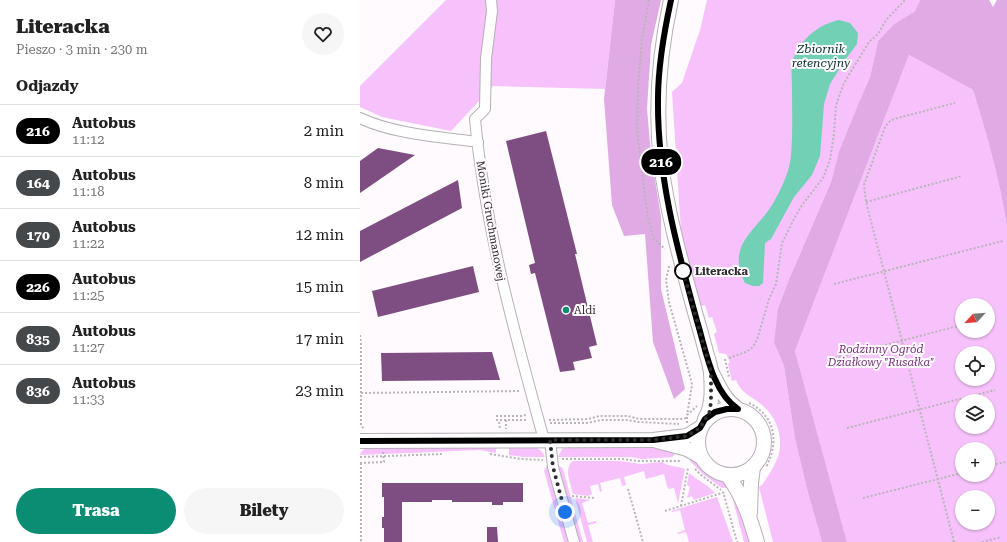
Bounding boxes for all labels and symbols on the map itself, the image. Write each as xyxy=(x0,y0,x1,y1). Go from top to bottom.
water label: Zbiornik retencyjny xyxy=(792,42,851,70)
line badge: 216 xyxy=(638,149,684,175)
street label: Moniki Gruchmanowej xyxy=(474,160,508,282)
marker: Literacka xyxy=(674,262,692,280)
place label: Literacka xyxy=(695,265,748,278)
north arrow xyxy=(955,298,995,338)
place label: Aldi xyxy=(574,304,596,317)
marker: Aldi xyxy=(561,305,571,315)
park label: Rodzinny Ogród Działkowy "Rusałka" xyxy=(827,343,934,369)
your location xyxy=(555,502,575,522)

